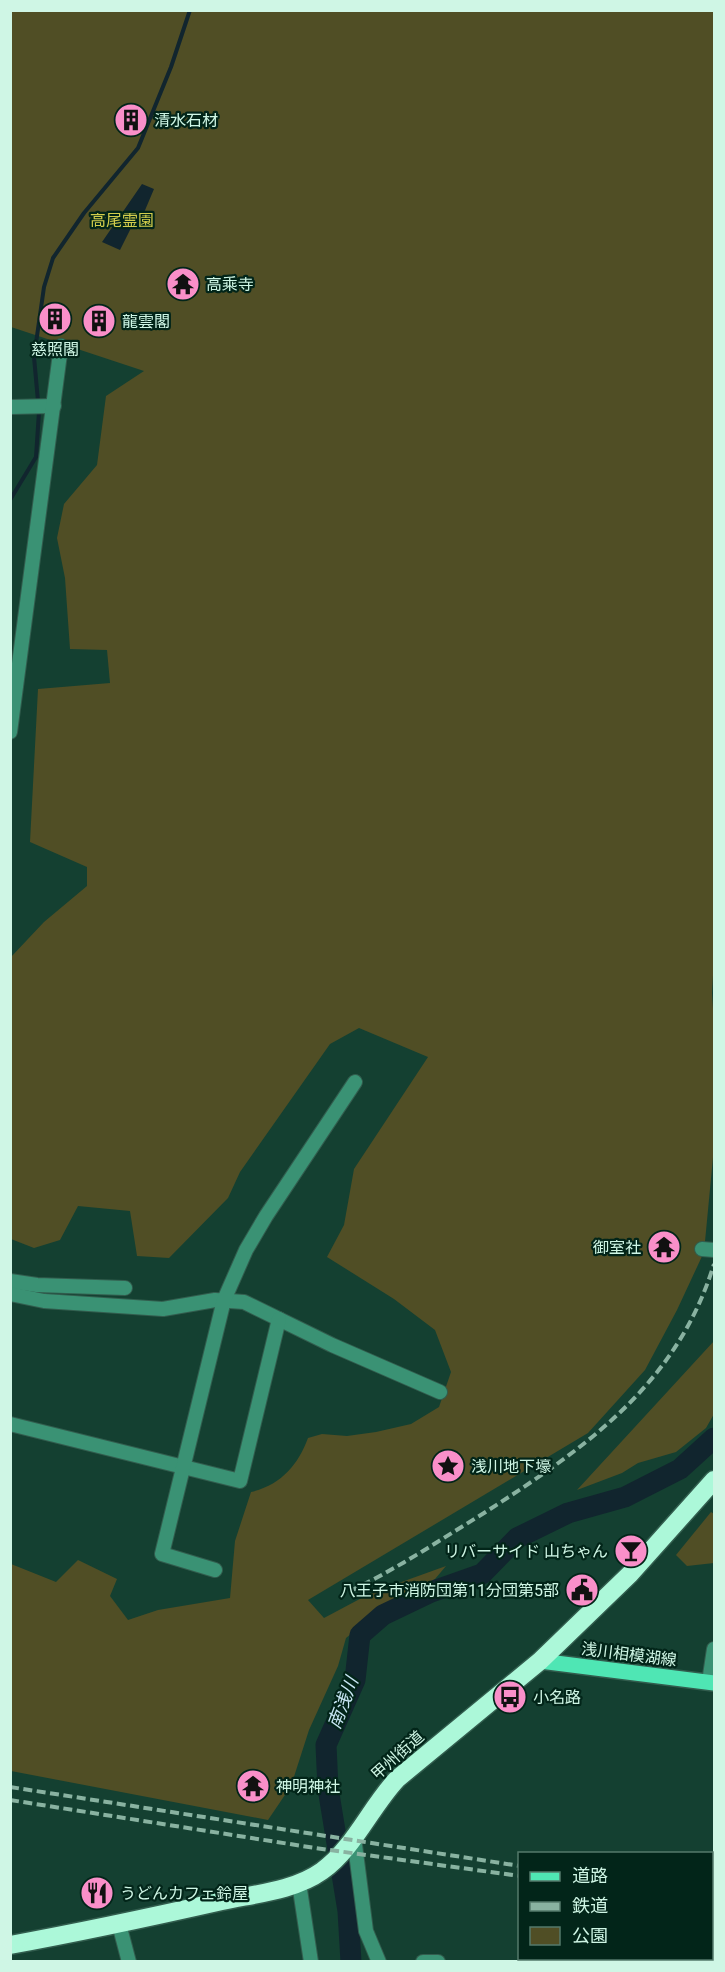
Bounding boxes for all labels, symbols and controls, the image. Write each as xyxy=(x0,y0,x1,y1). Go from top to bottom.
building icon: 清水石材 xyxy=(113,102,149,138)
place label: 清水石材 xyxy=(154,111,218,130)
park label: 高尾霊園 xyxy=(90,211,154,230)
temple icon: 高乘寺 xyxy=(165,266,201,302)
place label: 高乘寺 xyxy=(206,275,254,294)
building icon: 慈照閣 xyxy=(37,301,73,337)
building icon: 龍雲閣 xyxy=(81,303,117,339)
place label: 龍雲閣 xyxy=(122,312,170,331)
place label: 慈照閣 xyxy=(31,340,79,359)
temple icon: 御室社 xyxy=(646,1229,682,1265)
place label: 御室社 xyxy=(593,1238,641,1257)
place icon: 浅川地下壕 xyxy=(430,1448,466,1484)
place label: 浅川地下壕 xyxy=(471,1457,551,1476)
bar icon: リバーサイド 山ちゃん xyxy=(613,1533,649,1569)
place label: リバーサイド 山ちゃん xyxy=(444,1542,608,1561)
public building icon: 八王子市消防団第11分団第5部 xyxy=(564,1572,600,1608)
place label: 八王子市消防団第11分団第5部 xyxy=(340,1581,559,1600)
street label: 浅川相模湖線 xyxy=(580,1639,678,1670)
water label: 南浅川 xyxy=(323,1672,363,1732)
bus stop icon: 小名路 xyxy=(492,1679,528,1715)
place label: 小名路 xyxy=(533,1688,581,1707)
street label: 甲州街道 xyxy=(367,1727,427,1784)
temple icon: 神明神社 xyxy=(235,1768,271,1804)
place label: 神明神社 xyxy=(276,1777,340,1796)
legend xyxy=(518,1852,713,1960)
text: 道路 xyxy=(572,1865,608,1886)
restaurant icon: うどんカフェ鈴屋 xyxy=(79,1875,115,1911)
place label: うどんカフェ鈴屋 xyxy=(120,1884,248,1903)
text: 鉄道 xyxy=(572,1895,608,1916)
text: 公園 xyxy=(572,1925,608,1946)

